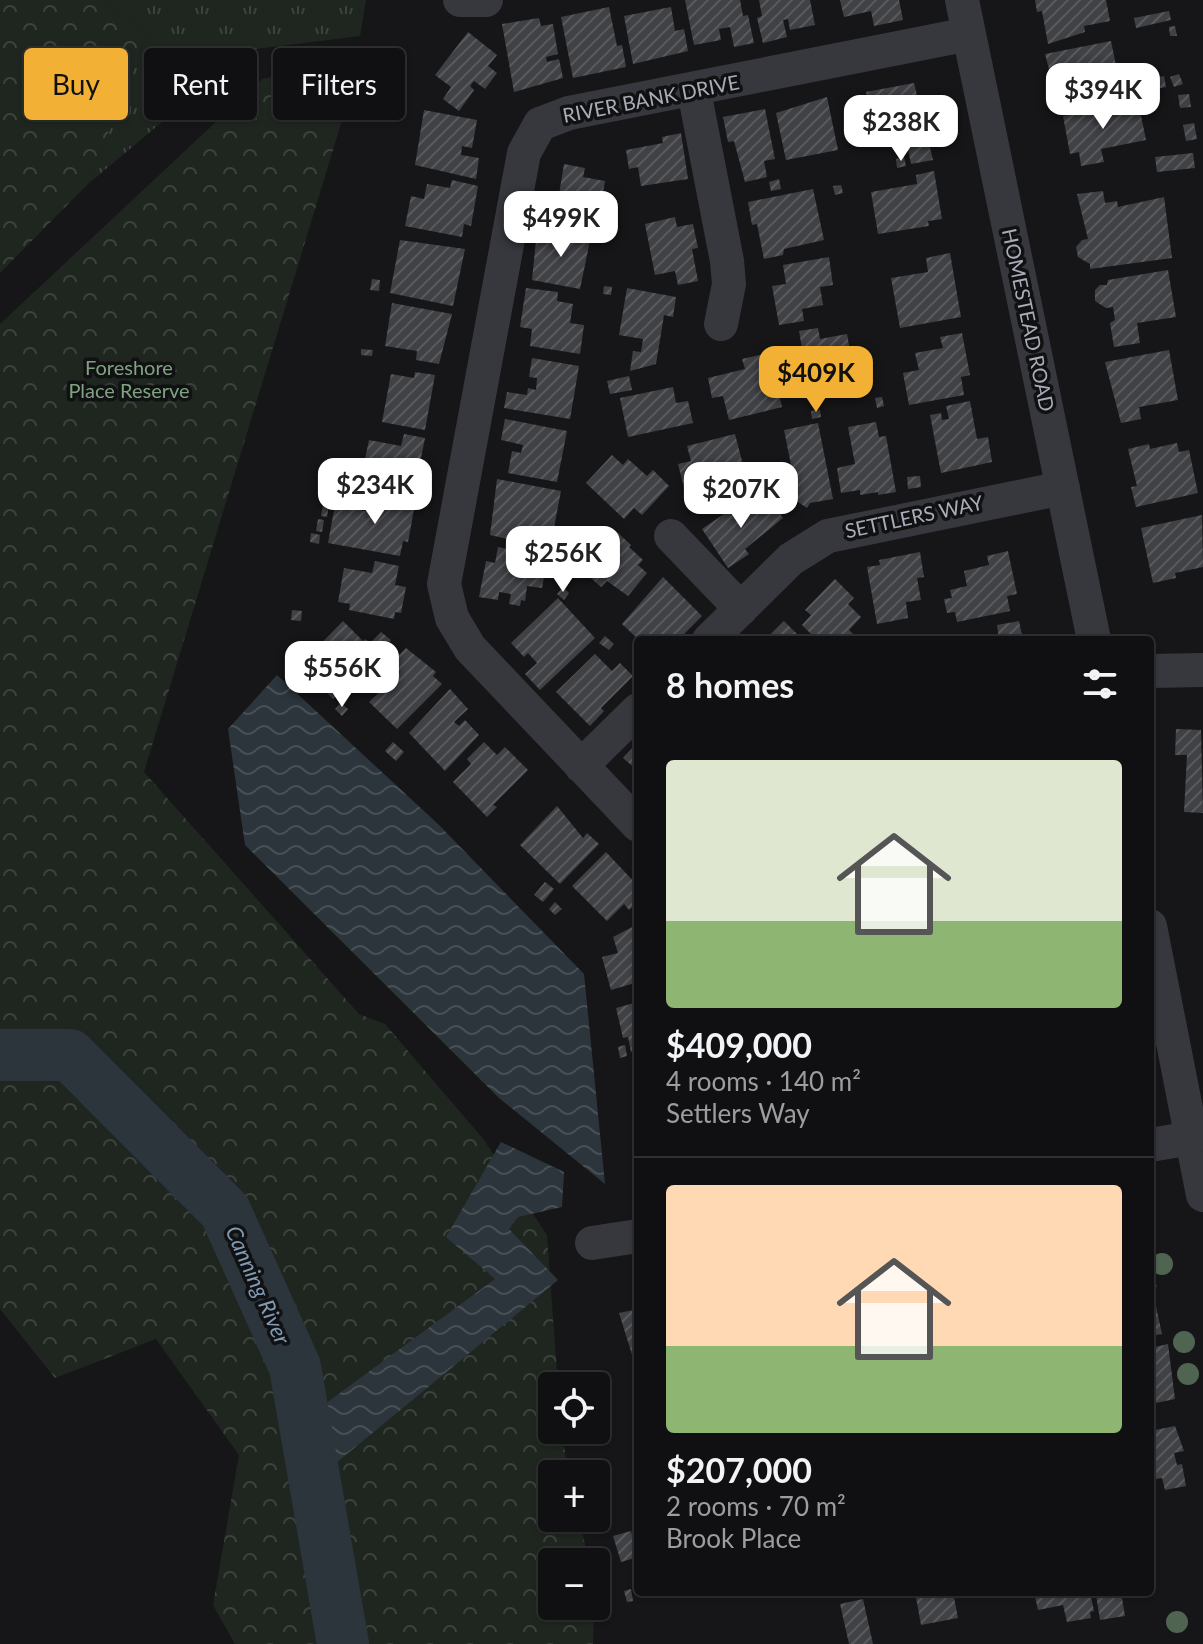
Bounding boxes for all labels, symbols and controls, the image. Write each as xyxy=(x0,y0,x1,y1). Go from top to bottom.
chip: Buy xyxy=(24,48,128,120)
chip: Rent xyxy=(144,48,257,120)
chip: Filters xyxy=(273,48,405,120)
pin: $394K xyxy=(1047,63,1159,131)
street label: RIVER BANK DRIVE xyxy=(561,69,741,127)
text: $394K xyxy=(1064,73,1142,105)
pin: $238K xyxy=(845,95,957,163)
text: $238K xyxy=(862,105,940,137)
pin: $499K xyxy=(505,191,617,259)
text: $499K xyxy=(522,201,600,233)
street label: HOMESTEAD ROAD xyxy=(998,226,1060,413)
pin: $409K xyxy=(760,346,872,414)
park label: Foreshore Place Reserve xyxy=(68,355,190,402)
text: $409K xyxy=(777,356,855,388)
pin: $234K xyxy=(319,458,431,526)
pin: $207K xyxy=(685,462,797,530)
text: $234K xyxy=(336,468,414,500)
text: $207K xyxy=(702,472,780,504)
street label: SETTLERS WAY xyxy=(843,490,986,542)
pin: $256K xyxy=(507,526,619,594)
text: $256K xyxy=(524,536,602,568)
pin: $556K xyxy=(286,641,398,709)
text: $556K xyxy=(303,651,381,683)
icon: filters xyxy=(1078,662,1122,706)
text: 8 homes xyxy=(666,664,794,705)
icon: home xyxy=(822,812,966,956)
text: $409,000 xyxy=(666,1024,812,1065)
text: 4 rooms · 140 m² xyxy=(666,1065,861,1097)
text: Settlers Way xyxy=(666,1097,810,1129)
water label: Canning River xyxy=(220,1221,297,1349)
icon: home xyxy=(822,1237,966,1381)
map controls xyxy=(538,1372,610,1620)
button: locate xyxy=(538,1372,610,1444)
text: $207,000 xyxy=(666,1449,812,1490)
button: + xyxy=(538,1460,610,1532)
text: 2 rooms · 70 m² xyxy=(666,1490,846,1522)
text: Brook Place xyxy=(666,1522,801,1554)
button: − xyxy=(538,1548,610,1620)

